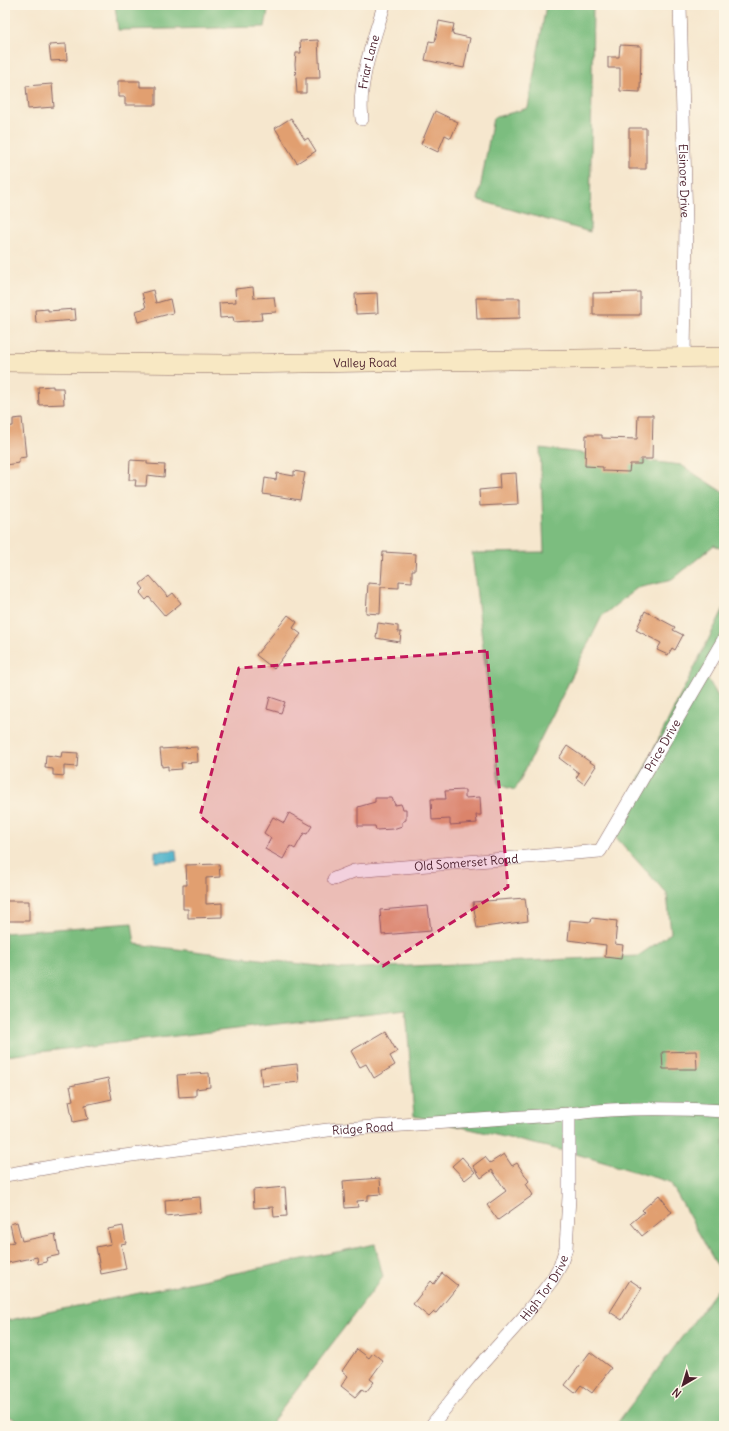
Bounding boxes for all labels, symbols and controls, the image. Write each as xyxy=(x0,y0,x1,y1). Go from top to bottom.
street label: Friar Lane xyxy=(355,33,382,90)
street label: Elsinore Drive xyxy=(676,144,693,218)
street label: Valley Road xyxy=(333,354,397,370)
street label: Price Drive xyxy=(641,716,683,774)
street label: Old Somerset Road xyxy=(414,850,519,874)
street label: Ridge Road xyxy=(332,1118,394,1137)
street label: High Tor Drive xyxy=(516,1253,571,1323)
north arrow xyxy=(663,1365,703,1405)
text: N xyxy=(670,1385,684,1401)

